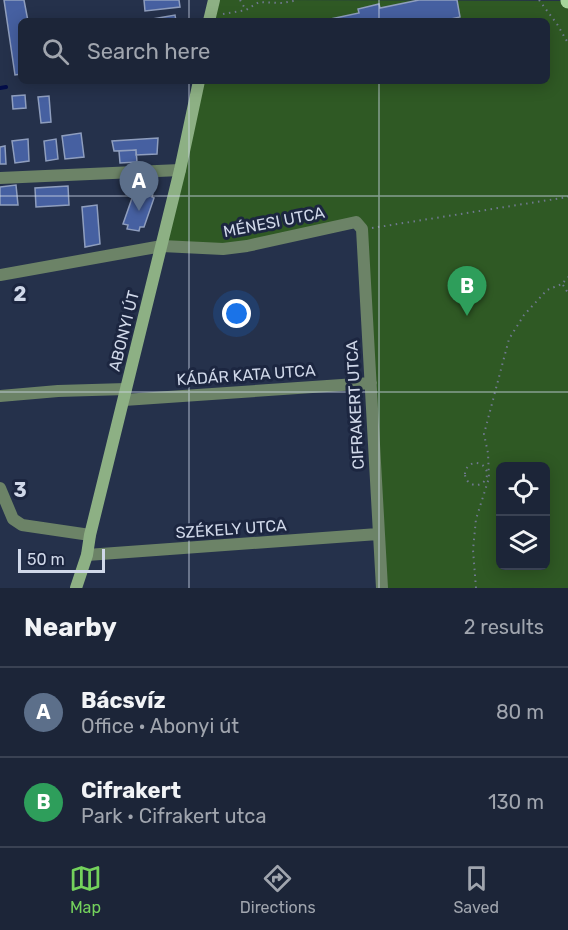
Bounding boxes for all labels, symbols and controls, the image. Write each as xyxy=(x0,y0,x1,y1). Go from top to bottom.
search box xyxy=(18,18,550,84)
icon: search xyxy=(39,35,72,68)
text: Search here xyxy=(87,38,210,65)
pin: A xyxy=(120,162,158,211)
street label: MÉNESI UTCA xyxy=(222,203,327,241)
pin: B xyxy=(448,266,486,316)
text: 2 xyxy=(14,282,27,306)
street label: ABONYI ÚT xyxy=(104,288,143,373)
your location xyxy=(222,299,251,328)
street label: CIFRAKERT UTCA xyxy=(342,340,368,470)
street label: KÁDÁR KATA UTCA xyxy=(176,361,316,389)
map controls xyxy=(496,462,550,570)
button: locate xyxy=(496,462,550,516)
text: 3 xyxy=(13,478,27,502)
street label: SZÉKELY UTCA xyxy=(175,516,287,542)
button: layers xyxy=(496,516,550,570)
scale bar xyxy=(18,546,105,574)
text: 50 m xyxy=(27,550,65,569)
text: Nearby xyxy=(24,612,117,643)
text: 2 results xyxy=(464,615,544,639)
text: Bácsvíz xyxy=(81,687,166,714)
text: A xyxy=(36,700,51,724)
text: 80 m xyxy=(496,700,544,724)
text: Office · Abonyi út xyxy=(81,714,239,738)
text: Cifrakert xyxy=(81,777,181,804)
text: B xyxy=(36,790,51,814)
text: 130 m xyxy=(488,790,544,814)
text: Park · Cifrakert utca xyxy=(81,804,266,828)
tab: Map xyxy=(69,862,102,917)
tab: Directions xyxy=(240,862,316,917)
tab: Saved xyxy=(453,862,499,917)

